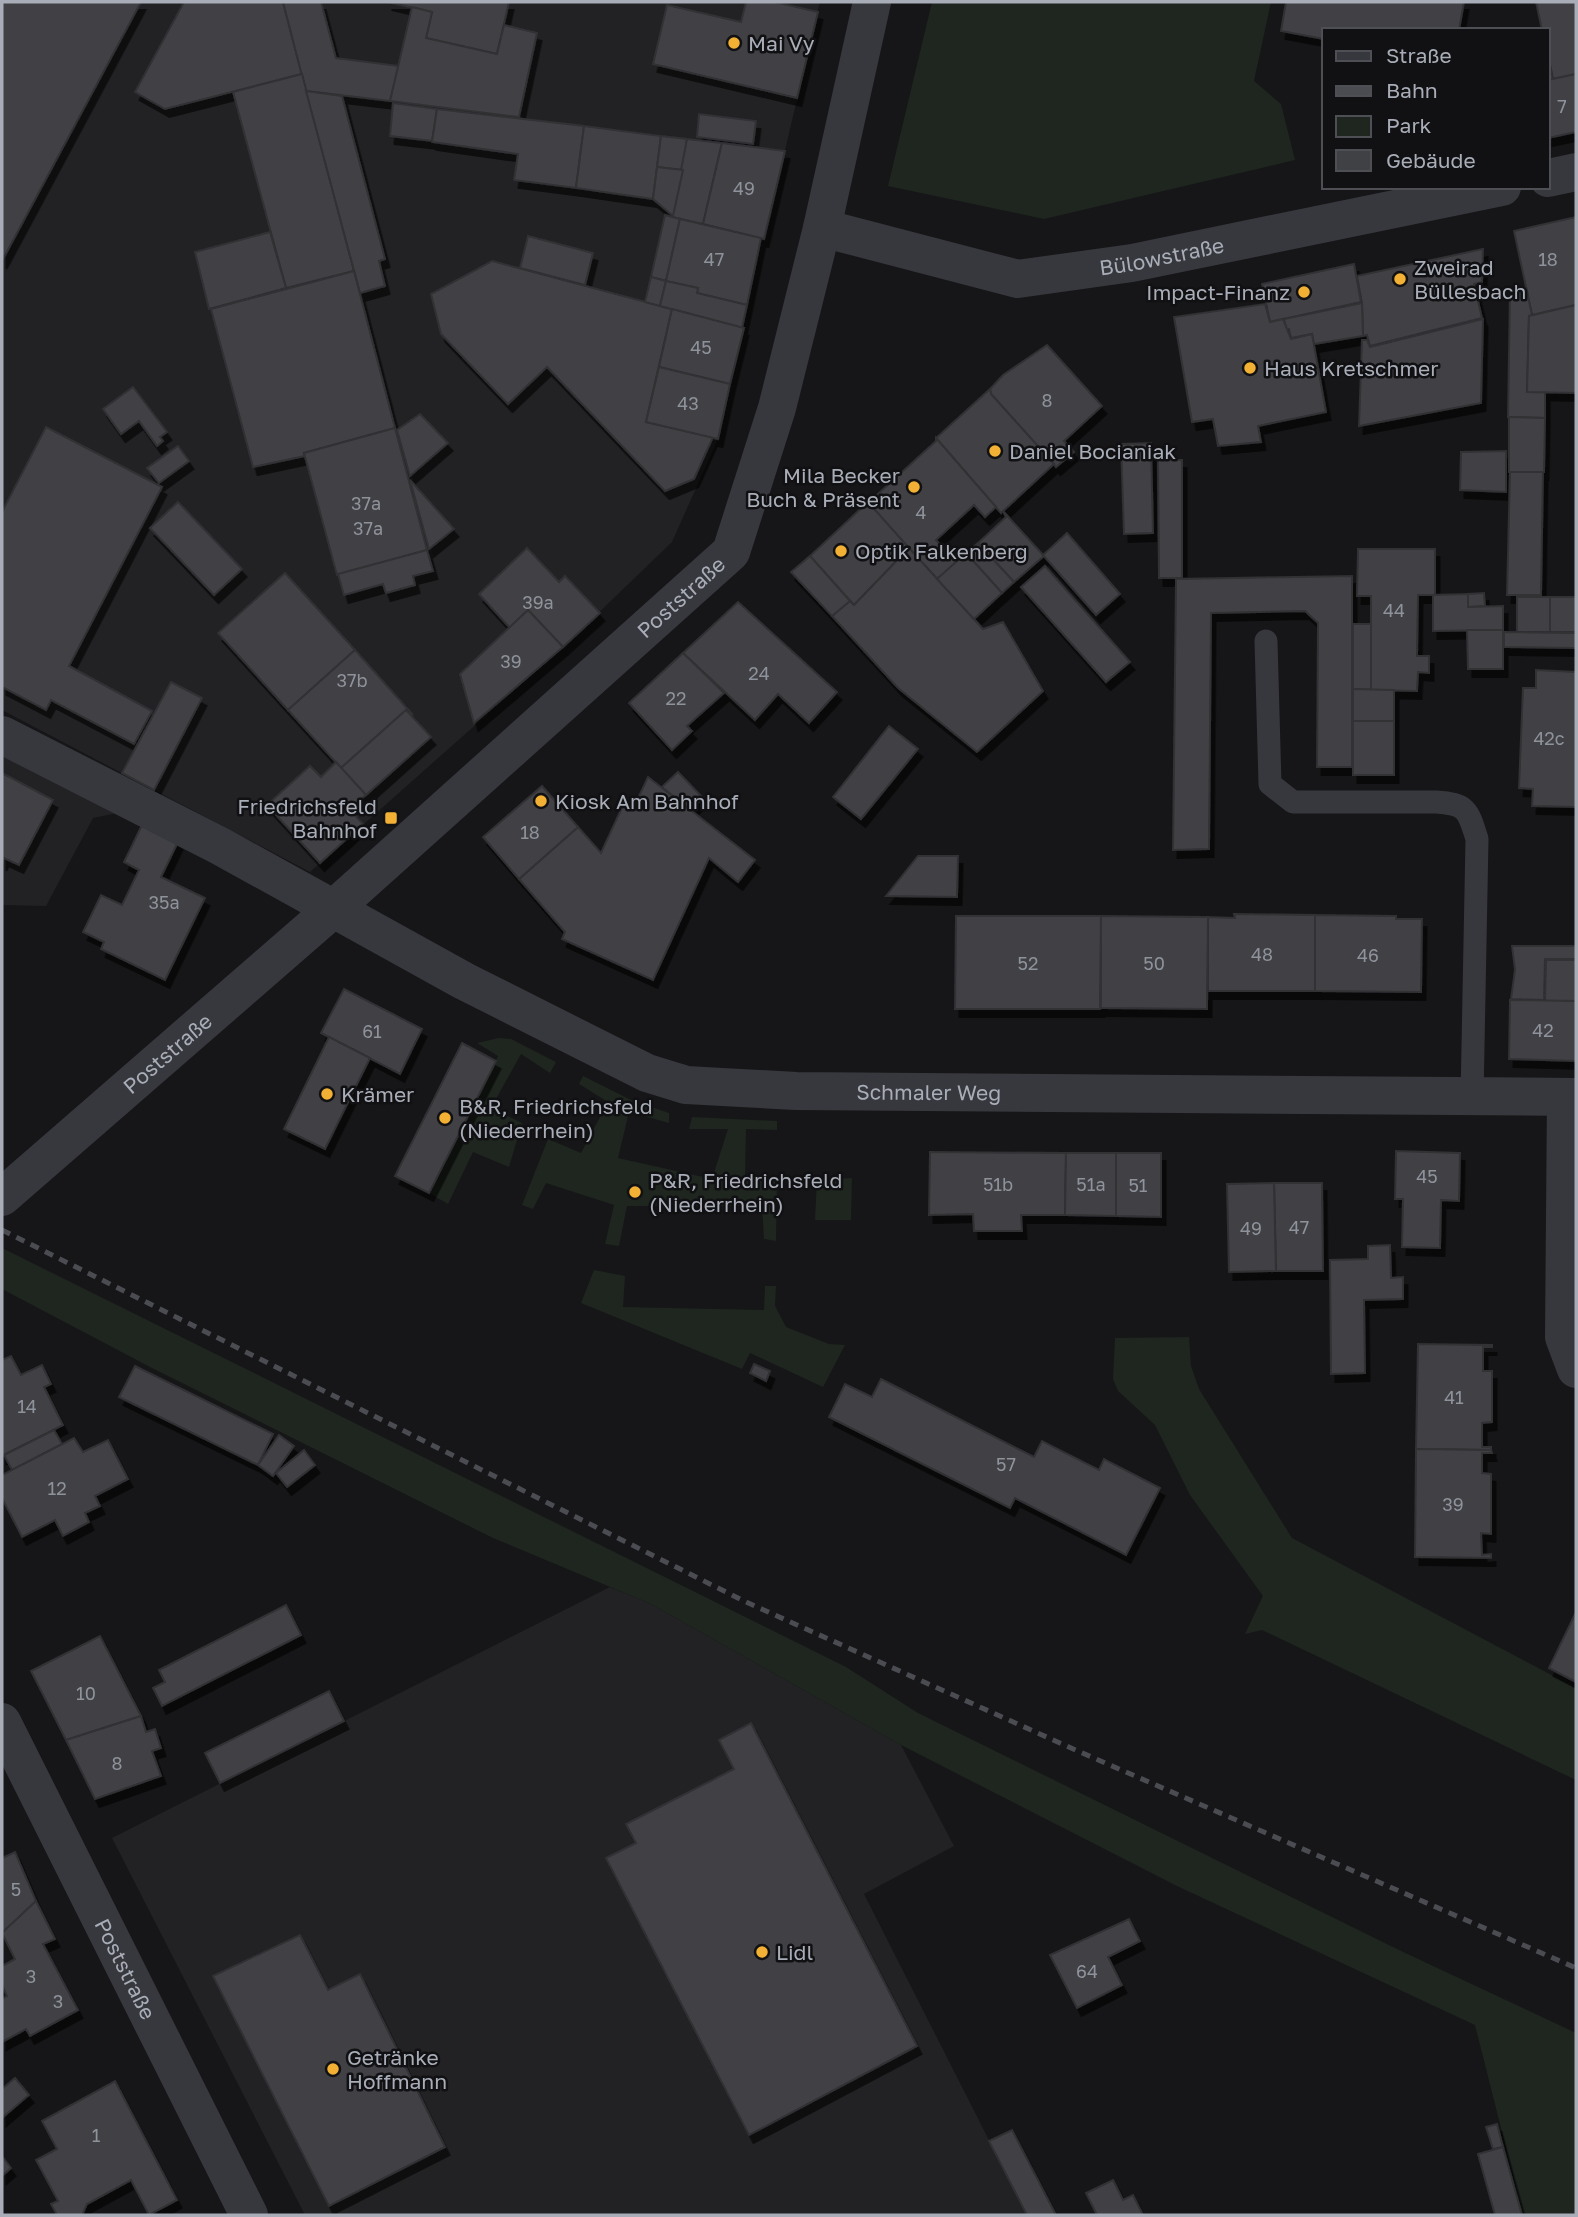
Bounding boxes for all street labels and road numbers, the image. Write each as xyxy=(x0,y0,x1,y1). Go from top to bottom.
street label: Bülowstraße xyxy=(1098,231,1226,280)
street label: Poststraße xyxy=(631,551,730,643)
street label: Poststraße xyxy=(117,1008,217,1099)
street label: Schmaler Weg xyxy=(856,1078,1001,1106)
street label: Poststraße xyxy=(89,1914,162,2024)

